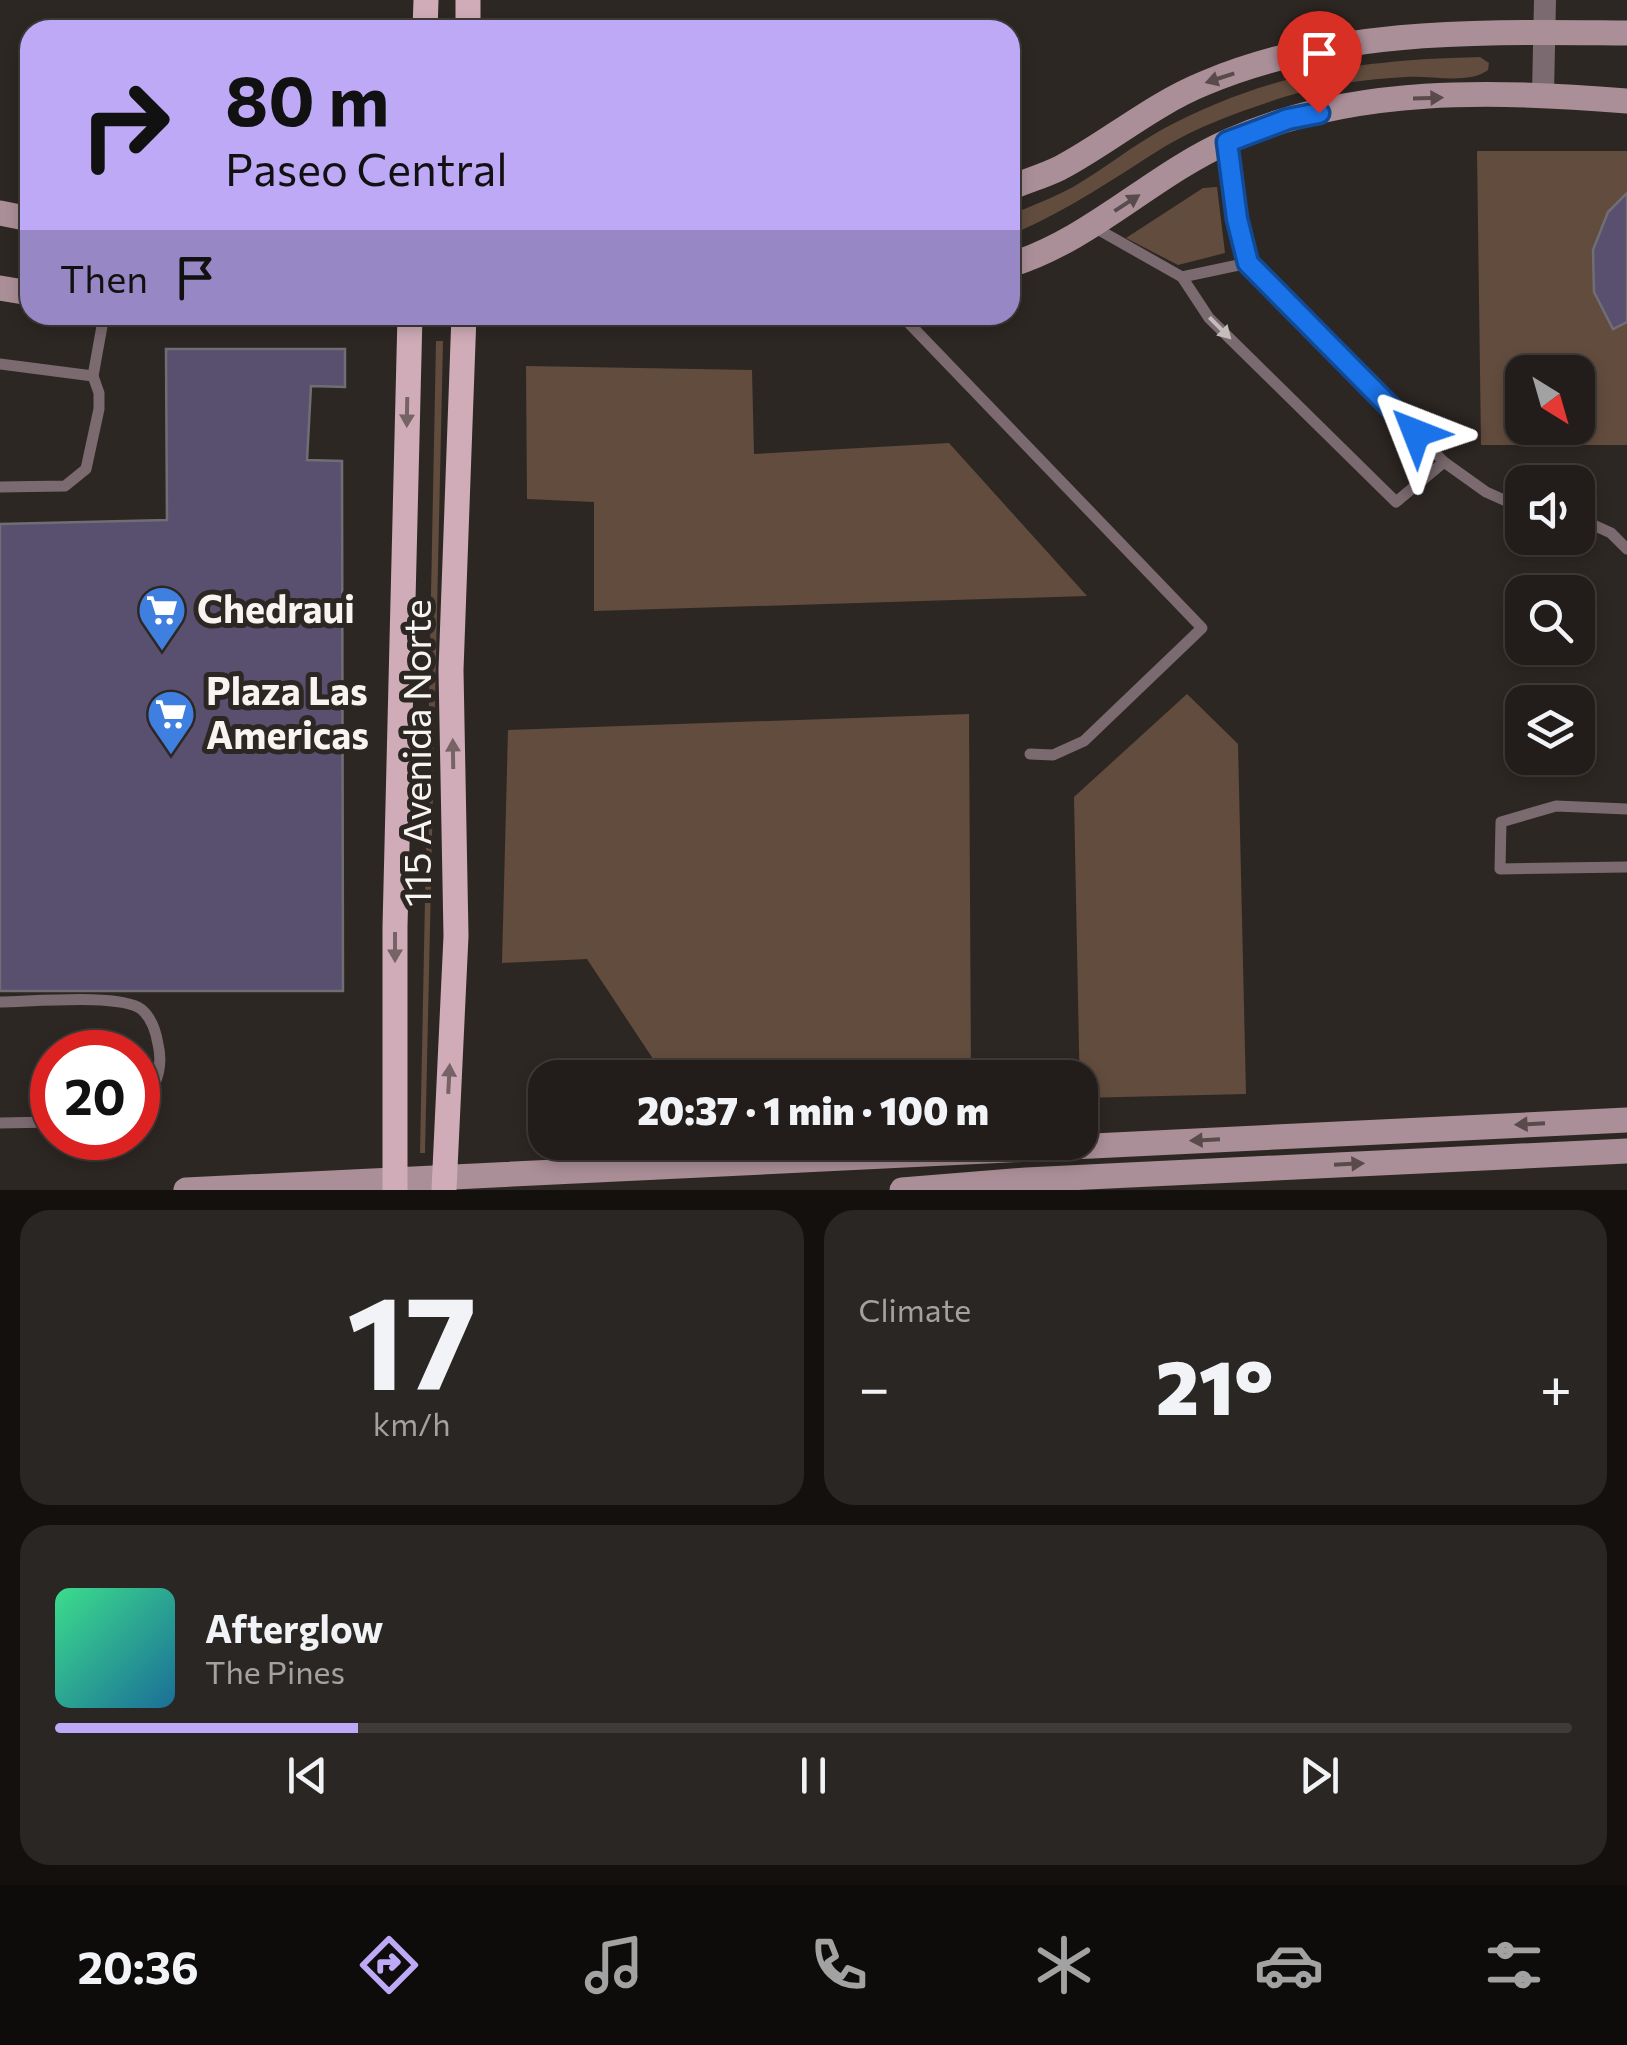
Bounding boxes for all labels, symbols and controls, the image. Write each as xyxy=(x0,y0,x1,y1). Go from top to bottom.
pin xyxy=(1277,11,1362,114)
icon: arrive xyxy=(1292,26,1347,81)
text: 80 m xyxy=(225,55,389,140)
icon: right xyxy=(60,60,190,190)
one-way arrow xyxy=(1204,71,1234,86)
one-way arrow xyxy=(1413,90,1445,106)
text: Paseo Central xyxy=(225,140,508,195)
one-way arrow xyxy=(1113,195,1141,213)
icon: arrive xyxy=(168,250,223,305)
text: Then xyxy=(60,254,148,301)
one-way arrow xyxy=(1208,316,1231,340)
north arrow xyxy=(1505,355,1595,445)
map controls xyxy=(1505,355,1595,775)
position arrow xyxy=(1364,381,1468,485)
one-way arrow xyxy=(399,397,415,429)
button: sound xyxy=(1505,465,1595,555)
button: search xyxy=(1505,575,1595,665)
supermarket icon: Chedraui xyxy=(136,584,188,652)
place label: Chedraui xyxy=(197,584,355,631)
street label: 115 Avenida Norte xyxy=(392,599,439,907)
place label: Plaza Las Americas xyxy=(206,666,369,757)
button: layers xyxy=(1505,685,1595,775)
supermarket icon: Plaza Las Americas xyxy=(145,688,197,756)
one-way arrow xyxy=(444,738,460,770)
one-way arrow xyxy=(387,932,403,964)
speed limit sign: 20 xyxy=(30,1030,160,1160)
one-way arrow xyxy=(441,1063,457,1095)
text: 20:37 · 1 min · 100 m xyxy=(637,1086,989,1133)
one-way arrow xyxy=(1513,1116,1545,1132)
one-way arrow xyxy=(1189,1132,1220,1148)
one-way arrow xyxy=(1333,1156,1365,1172)
text: 17 xyxy=(347,1258,477,1417)
text: Climate xyxy=(859,1289,971,1329)
text: 21° xyxy=(1156,1339,1274,1430)
text: − xyxy=(859,1352,890,1419)
text: + xyxy=(1540,1352,1572,1419)
text: km/h xyxy=(373,1403,451,1443)
text: Afterglow xyxy=(205,1604,383,1651)
text: The Pines xyxy=(205,1651,345,1691)
icon: previous xyxy=(280,1748,335,1803)
icon: pause xyxy=(786,1748,841,1803)
icon: next xyxy=(1292,1748,1347,1803)
icon: directions xyxy=(354,1930,424,2000)
icon: music xyxy=(579,1930,649,2000)
icon: phone xyxy=(804,1930,874,2000)
icon: climate xyxy=(1029,1930,1099,2000)
icon: car xyxy=(1254,1930,1324,2000)
icon: filters xyxy=(1479,1930,1549,2000)
text: 20:36 xyxy=(78,1938,199,1993)

